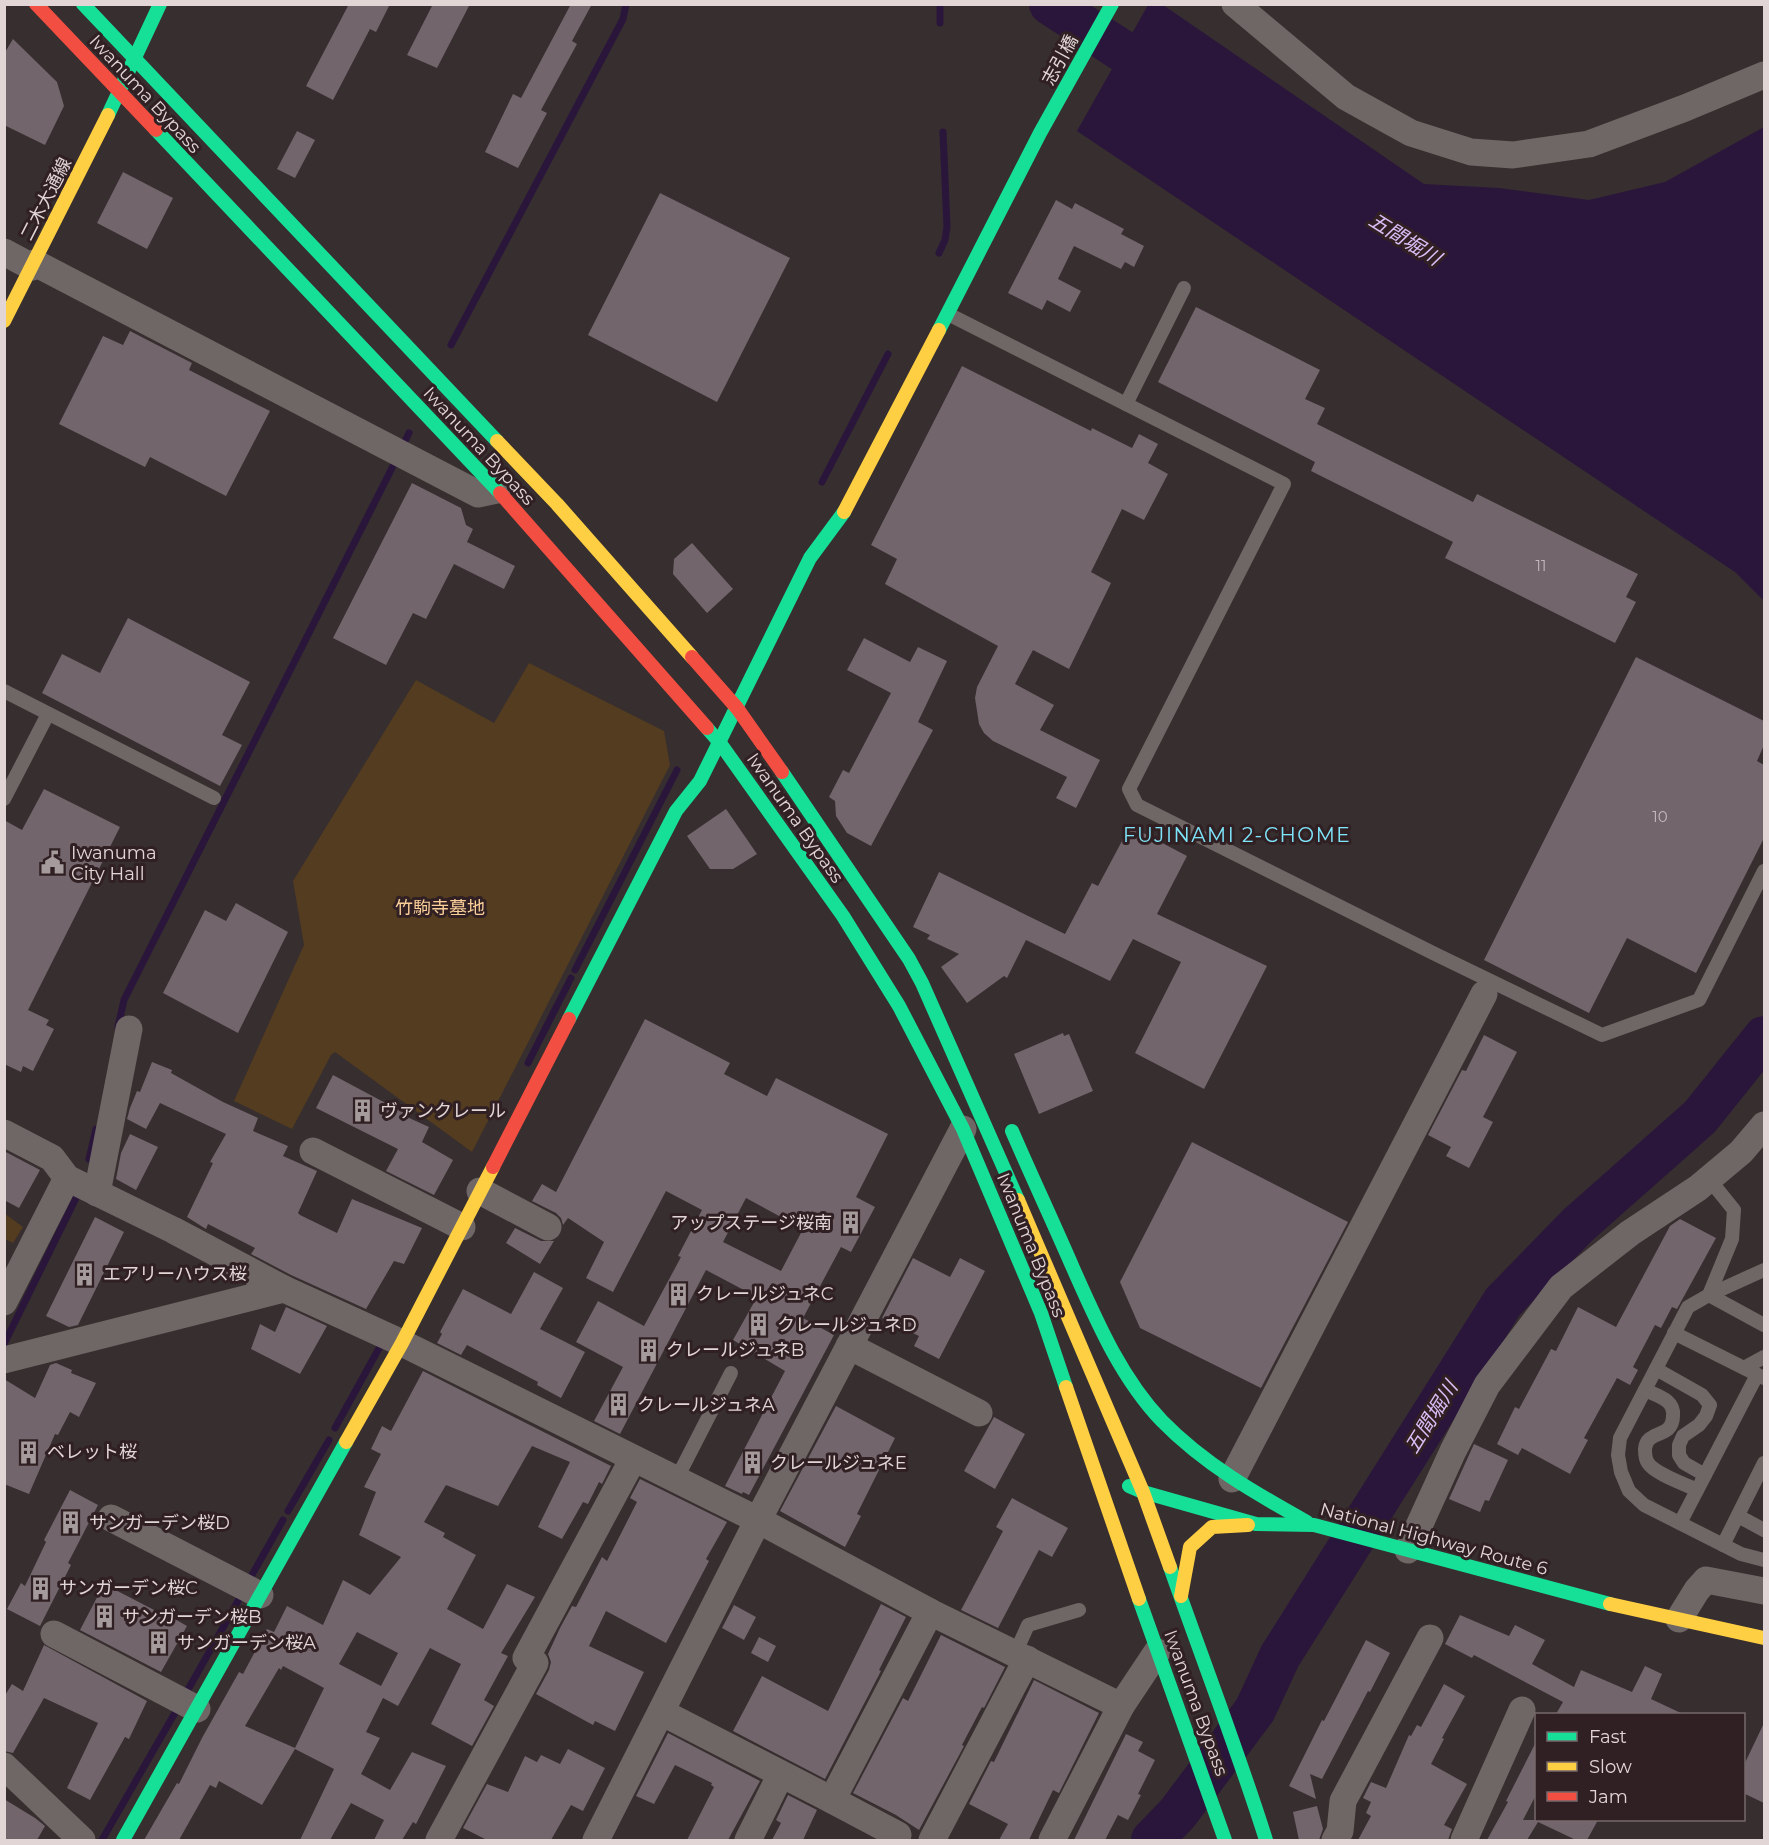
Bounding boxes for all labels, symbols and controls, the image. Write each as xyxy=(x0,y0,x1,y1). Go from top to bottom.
street label: Iwanuma Bypass xyxy=(84,30,206,158)
street label: 志引橋 xyxy=(1037,31,1083,89)
street label: 二木大通線 xyxy=(16,154,76,244)
water label: 五間堀川 xyxy=(1365,208,1447,271)
street label: Iwanuma Bypass xyxy=(418,382,540,510)
house number: 11 xyxy=(1536,556,1546,575)
street label: Iwanuma Bypass xyxy=(742,749,848,888)
house number: 10 xyxy=(1652,807,1668,826)
district label: FUJINAMI 2-CHOME xyxy=(1123,823,1351,847)
place label: Iwanuma City Hall xyxy=(71,842,157,885)
public building icon: Iwanuma City Hall xyxy=(40,850,66,876)
park label: 竹駒寺墓地 xyxy=(395,897,485,919)
building icon: ヴァンクレール xyxy=(349,1098,375,1124)
place label: ヴァンクレール xyxy=(380,1100,506,1122)
street label: Iwanuma Bypass xyxy=(992,1170,1070,1321)
building icon: アップステージ桜南 xyxy=(837,1210,863,1236)
place label: アップステージ桜南 xyxy=(670,1212,832,1234)
building icon: エアリーハウス桜 xyxy=(72,1261,98,1287)
place label: エアリーハウス桜 xyxy=(103,1263,247,1285)
building icon: クレールジュネC xyxy=(665,1281,691,1307)
place label: クレールジュネC xyxy=(696,1283,834,1305)
building icon: クレールジュネD xyxy=(746,1312,772,1338)
place label: クレールジュネD xyxy=(777,1314,917,1336)
building icon: クレールジュネB xyxy=(635,1337,661,1363)
place label: クレールジュネB xyxy=(666,1339,804,1361)
water label: 五間堀川 xyxy=(1400,1375,1463,1457)
building icon: クレールジュネA xyxy=(606,1392,632,1418)
place label: クレールジュネA xyxy=(637,1394,775,1416)
building icon: ベレット桜 xyxy=(16,1439,42,1465)
place label: ベレット桜 xyxy=(47,1441,137,1463)
building icon: クレールジュネE xyxy=(739,1450,765,1476)
place label: クレールジュネE xyxy=(770,1452,907,1474)
street label: National Highway Route 6 xyxy=(1318,1498,1550,1580)
building icon: サンガーデン桜D xyxy=(58,1510,84,1536)
place label: サンガーデン桜D xyxy=(89,1512,230,1534)
building icon: サンガーデン桜C xyxy=(28,1575,54,1601)
place label: サンガーデン桜C xyxy=(59,1577,198,1599)
building icon: サンガーデン桜B xyxy=(91,1604,117,1630)
place label: サンガーデン桜B xyxy=(122,1606,262,1628)
street label: Iwanuma Bypass xyxy=(1159,1627,1233,1779)
building icon: サンガーデン桜A xyxy=(146,1630,172,1656)
place label: サンガーデン桜A xyxy=(177,1632,316,1654)
legend xyxy=(1535,1713,1745,1821)
text: Fast xyxy=(1589,1726,1627,1748)
text: Slow xyxy=(1589,1756,1632,1778)
text: Jam xyxy=(1588,1786,1628,1808)

